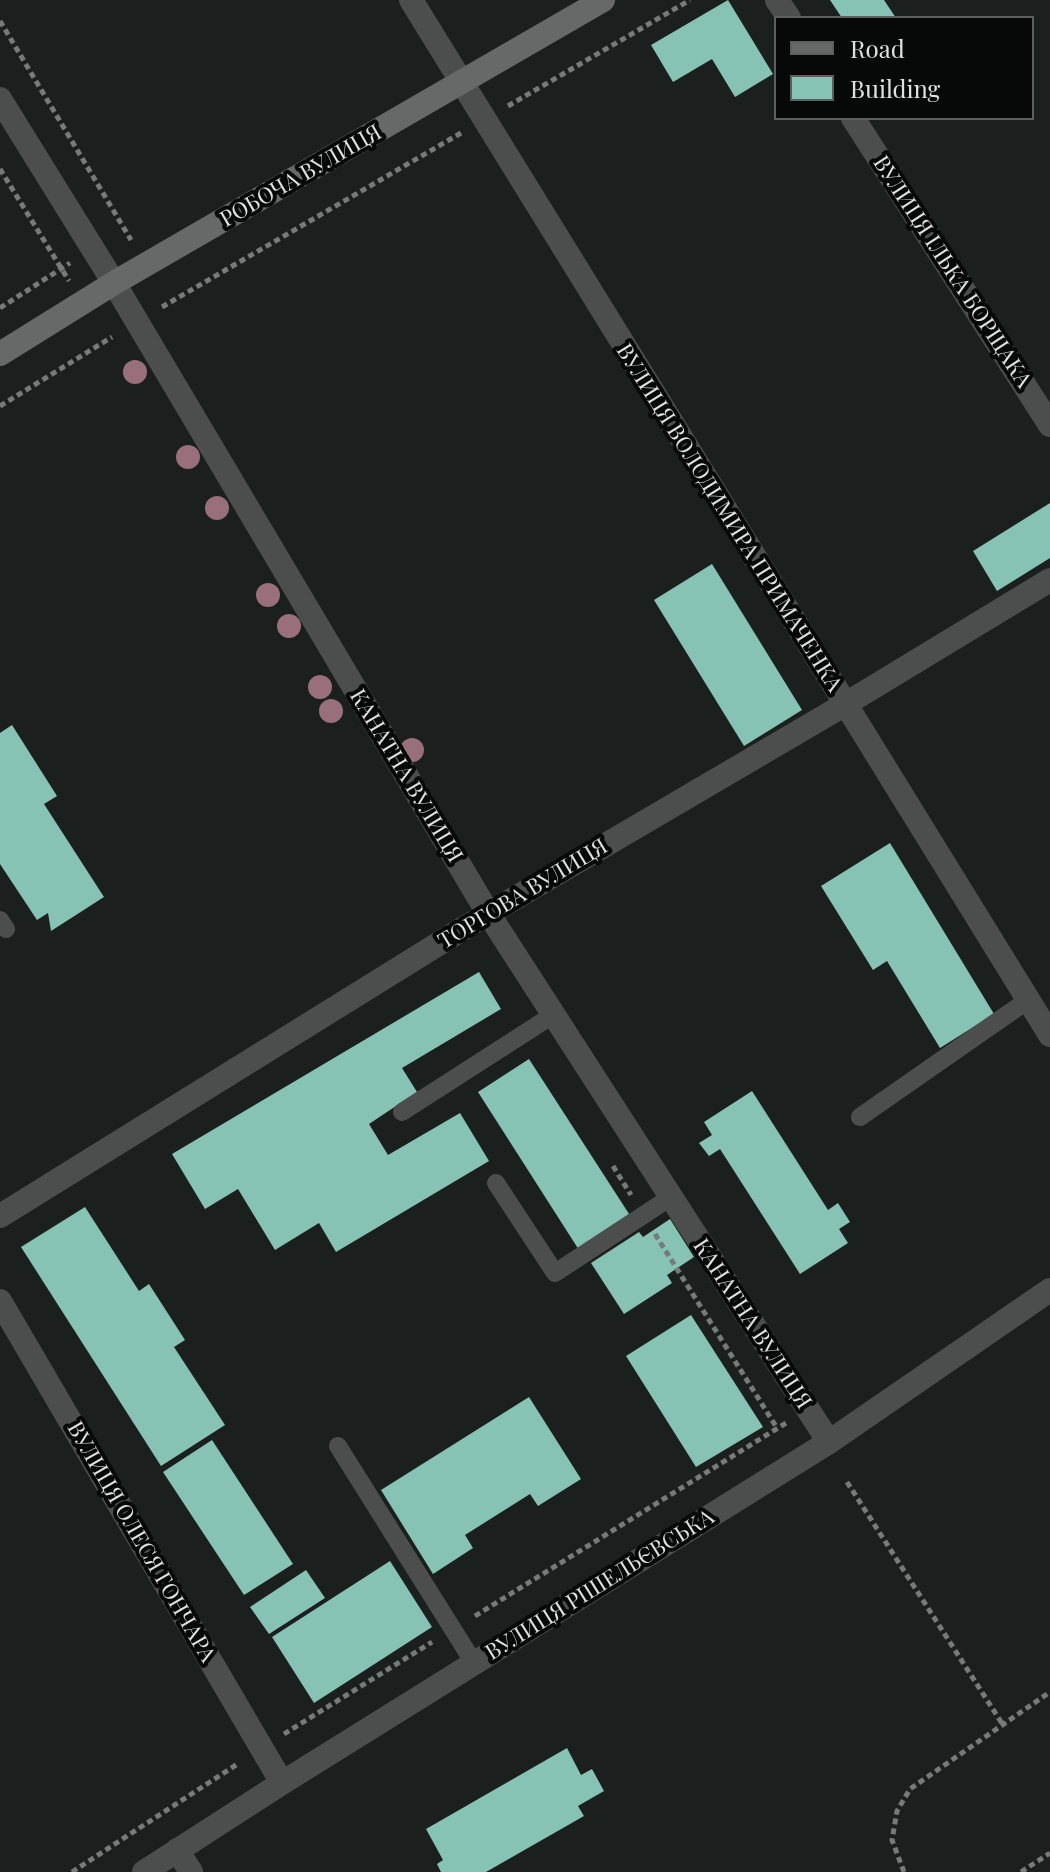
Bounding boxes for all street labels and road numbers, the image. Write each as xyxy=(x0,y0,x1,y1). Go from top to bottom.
street label: РОБОЧА ВУЛИЦЯ xyxy=(216,119,386,233)
street label: ВУЛИЦЯ ІЛЬКА БОРЩАКА xyxy=(867,151,1037,393)
street label: ВУЛИЦЯ ВОЛОДИМИРА ПРИМАЧЕНКА xyxy=(610,339,848,697)
street label: КАНАТНА ВУЛИЦЯ xyxy=(344,685,468,867)
street label: ТОРГОВА ВУЛИЦЯ xyxy=(434,833,612,955)
street label: КАНАТНА ВУЛИЦЯ xyxy=(687,1234,817,1414)
street label: ВУЛИЦЯ ОЛЕСЯ ГОНЧАРА xyxy=(61,1417,221,1667)
street label: ВУЛИЦЯ РІШЕЛЬЄВСЬКА xyxy=(481,1504,719,1666)

